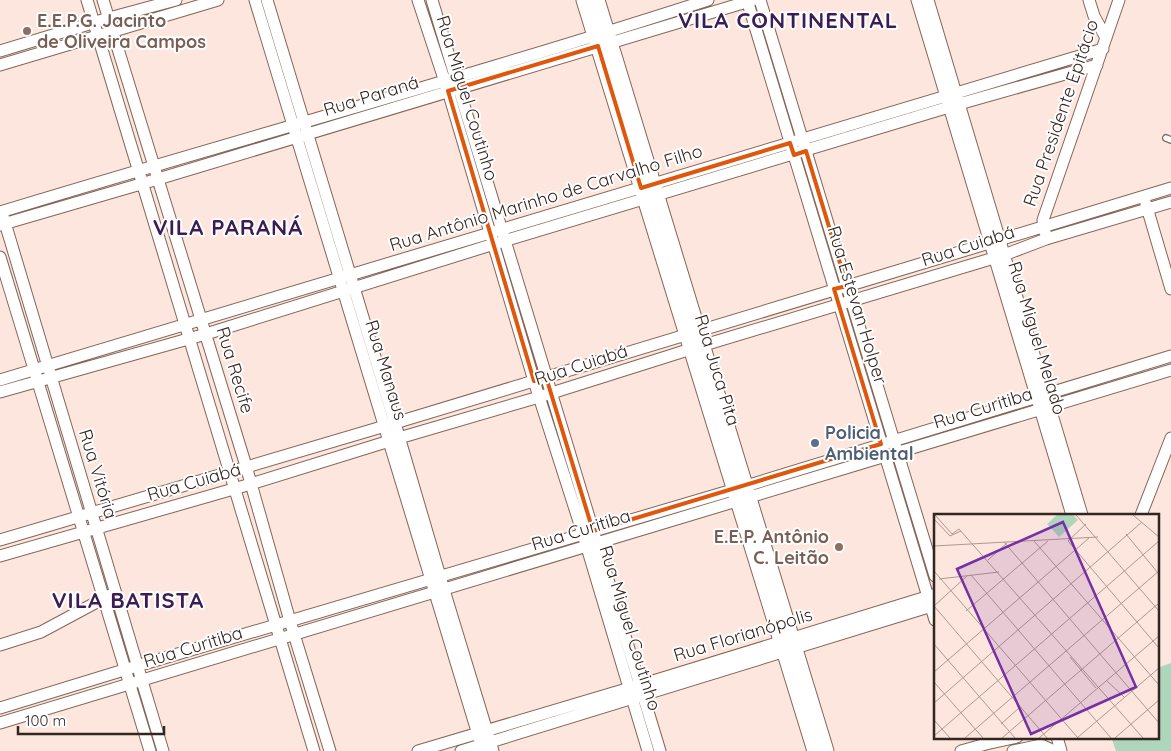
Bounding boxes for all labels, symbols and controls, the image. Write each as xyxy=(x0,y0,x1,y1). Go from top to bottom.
district label: VILA CONTINENTAL xyxy=(678,6,898,34)
place label: E.E.P.G. Jacinto de Oliveira Campos xyxy=(37,9,206,53)
street label: Rua Miguel Coutinho xyxy=(431,12,504,183)
street label: Rua Presidente Epitácio xyxy=(1018,16,1103,209)
marker: E.E.P.G. Jacinto de Oliveira Campos xyxy=(21,25,33,37)
street label: Rua Paraná xyxy=(320,70,421,121)
street label: Rua Antônio Marinho de Carvalho Filho xyxy=(386,139,705,256)
district label: VILA PARANÁ xyxy=(153,213,303,241)
street label: Rua Cuiabá xyxy=(918,220,1017,271)
street label: Rua Estevan Holper xyxy=(822,223,893,387)
street label: Rua Miguel Melado xyxy=(1003,258,1072,417)
street label: Rua Juca Pita xyxy=(690,311,745,428)
street label: Rua Manaus xyxy=(360,317,413,423)
street label: Rua Recife xyxy=(211,324,260,416)
street label: Rua Cuiabá xyxy=(531,339,630,390)
street label: Rua Curitiba xyxy=(930,382,1035,434)
place label: Policia Ambiental xyxy=(825,421,914,465)
street label: Rua Vitória xyxy=(74,426,123,521)
marker: Policia Ambiental xyxy=(809,437,821,449)
street label: Rua Cuiabá xyxy=(144,457,243,506)
street label: Rua Curitiba xyxy=(528,504,633,556)
inset map xyxy=(934,514,1158,738)
place label: E.E.P. Antônio C. Leitão xyxy=(714,525,829,569)
marker: E.E.P. Antônio C. Leitão xyxy=(833,541,845,553)
street label: Rua Miguel Coutinho xyxy=(594,542,667,713)
district label: VILA BATISTA xyxy=(52,586,204,614)
street label: Rua Florianópolis xyxy=(671,602,815,667)
street label: Rua Curitiba xyxy=(140,621,245,673)
scale bar xyxy=(18,704,164,736)
text: 100 m xyxy=(25,711,66,730)

